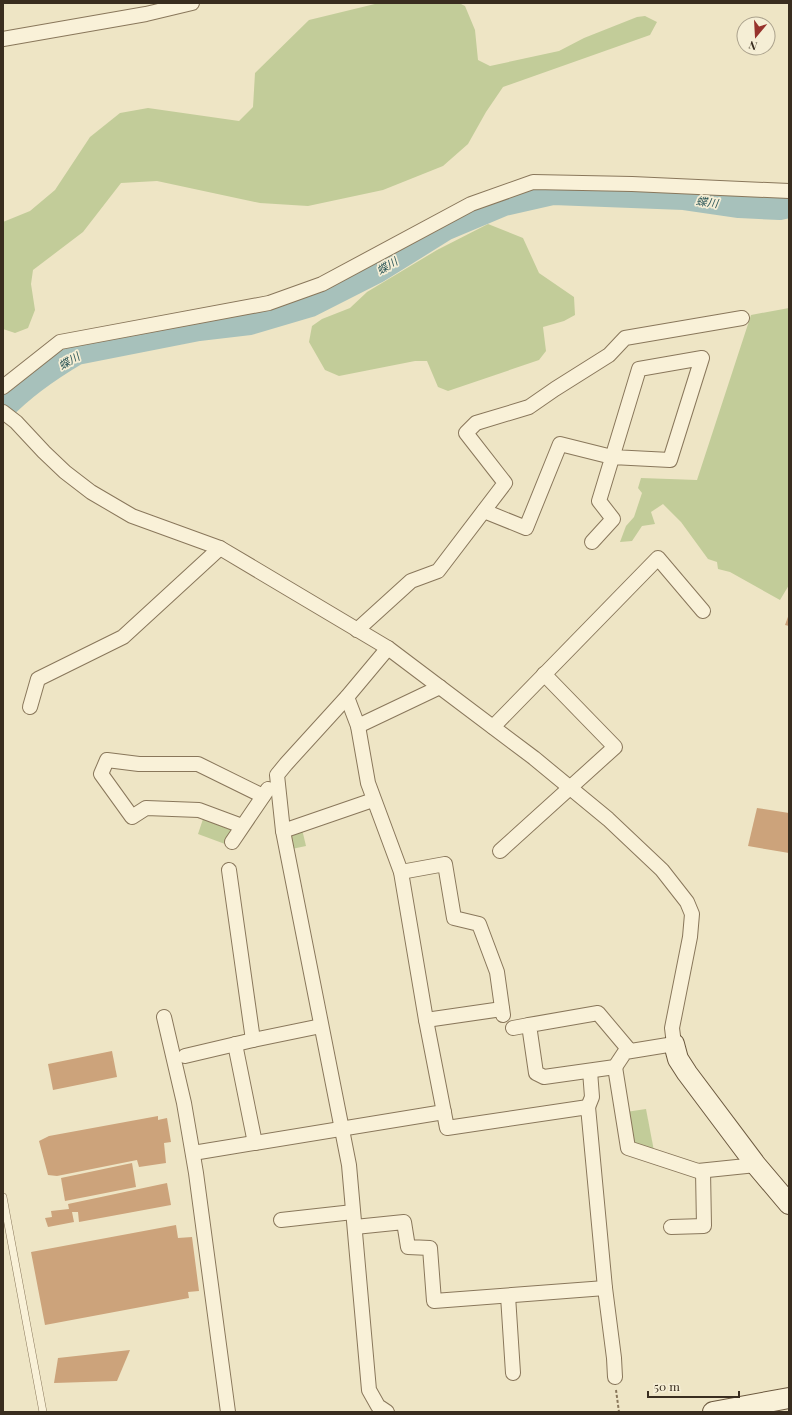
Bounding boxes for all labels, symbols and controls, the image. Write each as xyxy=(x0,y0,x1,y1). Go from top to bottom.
north arrow xyxy=(736,16,776,56)
text: N xyxy=(747,38,759,54)
water label: 蝶川 xyxy=(695,193,720,211)
water label: 蝶川 xyxy=(373,253,401,278)
water label: 蝶川 xyxy=(55,348,83,373)
scale bar xyxy=(648,1373,739,1399)
text: 50 m xyxy=(654,1378,680,1394)

